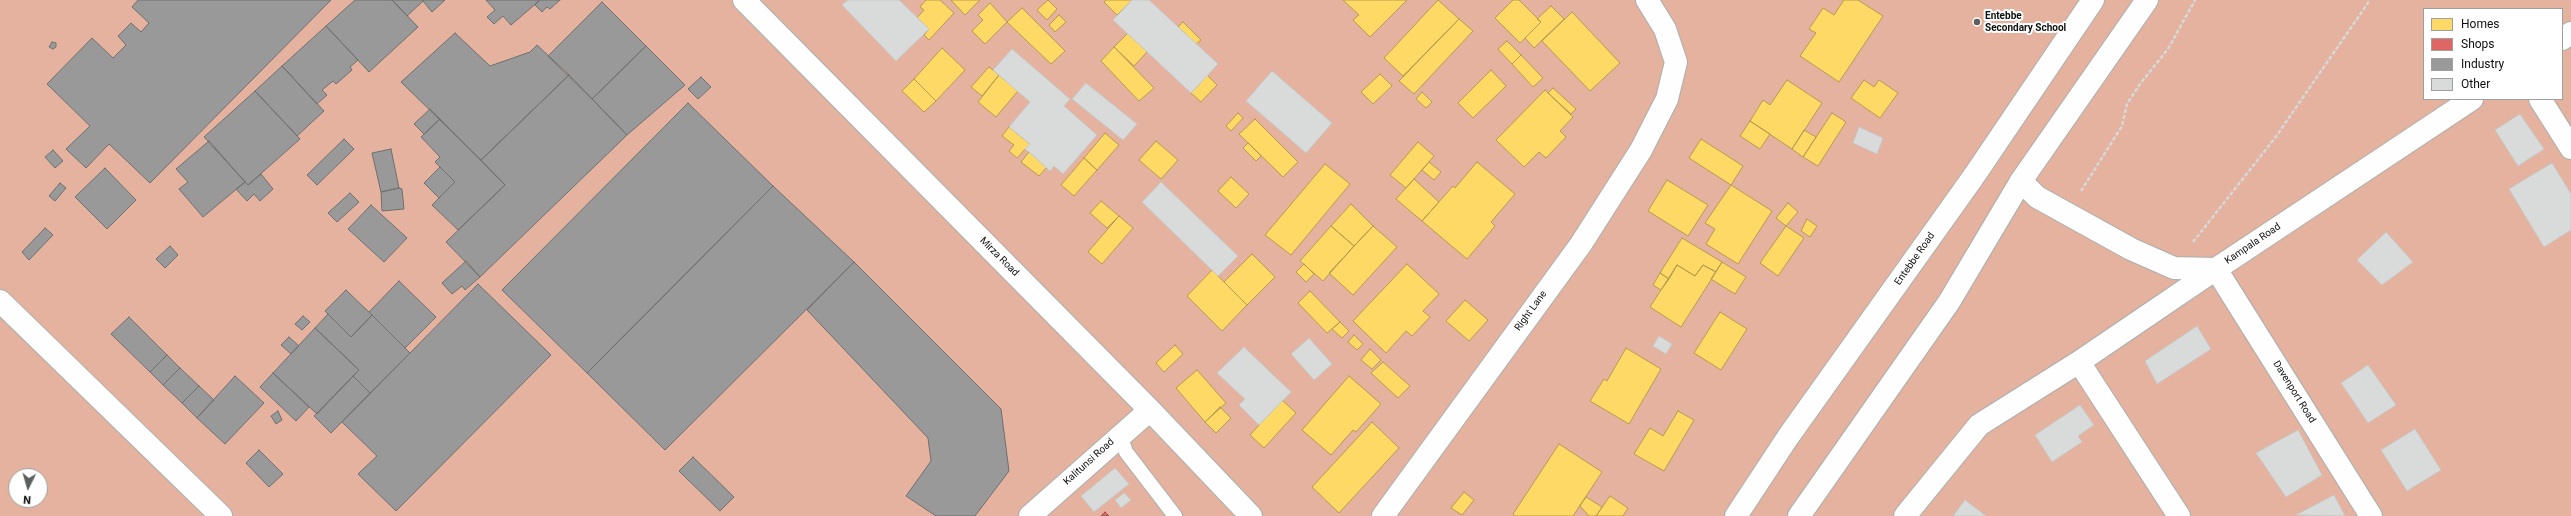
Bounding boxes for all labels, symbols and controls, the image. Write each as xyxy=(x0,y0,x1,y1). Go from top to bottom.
legend xyxy=(2423,8,2563,100)
place label: Entebbe Secondary School xyxy=(1985,10,2066,34)
marker: Entebbe Secondary School xyxy=(1972,17,1982,27)
text: Homes xyxy=(2461,17,2499,31)
text: Shops xyxy=(2461,37,2495,51)
text: Industry xyxy=(2461,57,2504,71)
text: Other xyxy=(2461,77,2490,91)
street label: Kampala Road xyxy=(2223,221,2283,267)
street label: Entebbe Road xyxy=(1892,230,1938,288)
street label: Mirza Road xyxy=(977,235,1021,279)
street label: Right Lane xyxy=(1512,288,1550,334)
street label: Davenport Road xyxy=(2270,359,2318,425)
street label: Kalitunsi Road xyxy=(1061,436,1117,488)
north arrow xyxy=(8,468,48,508)
text: N xyxy=(23,493,31,506)

